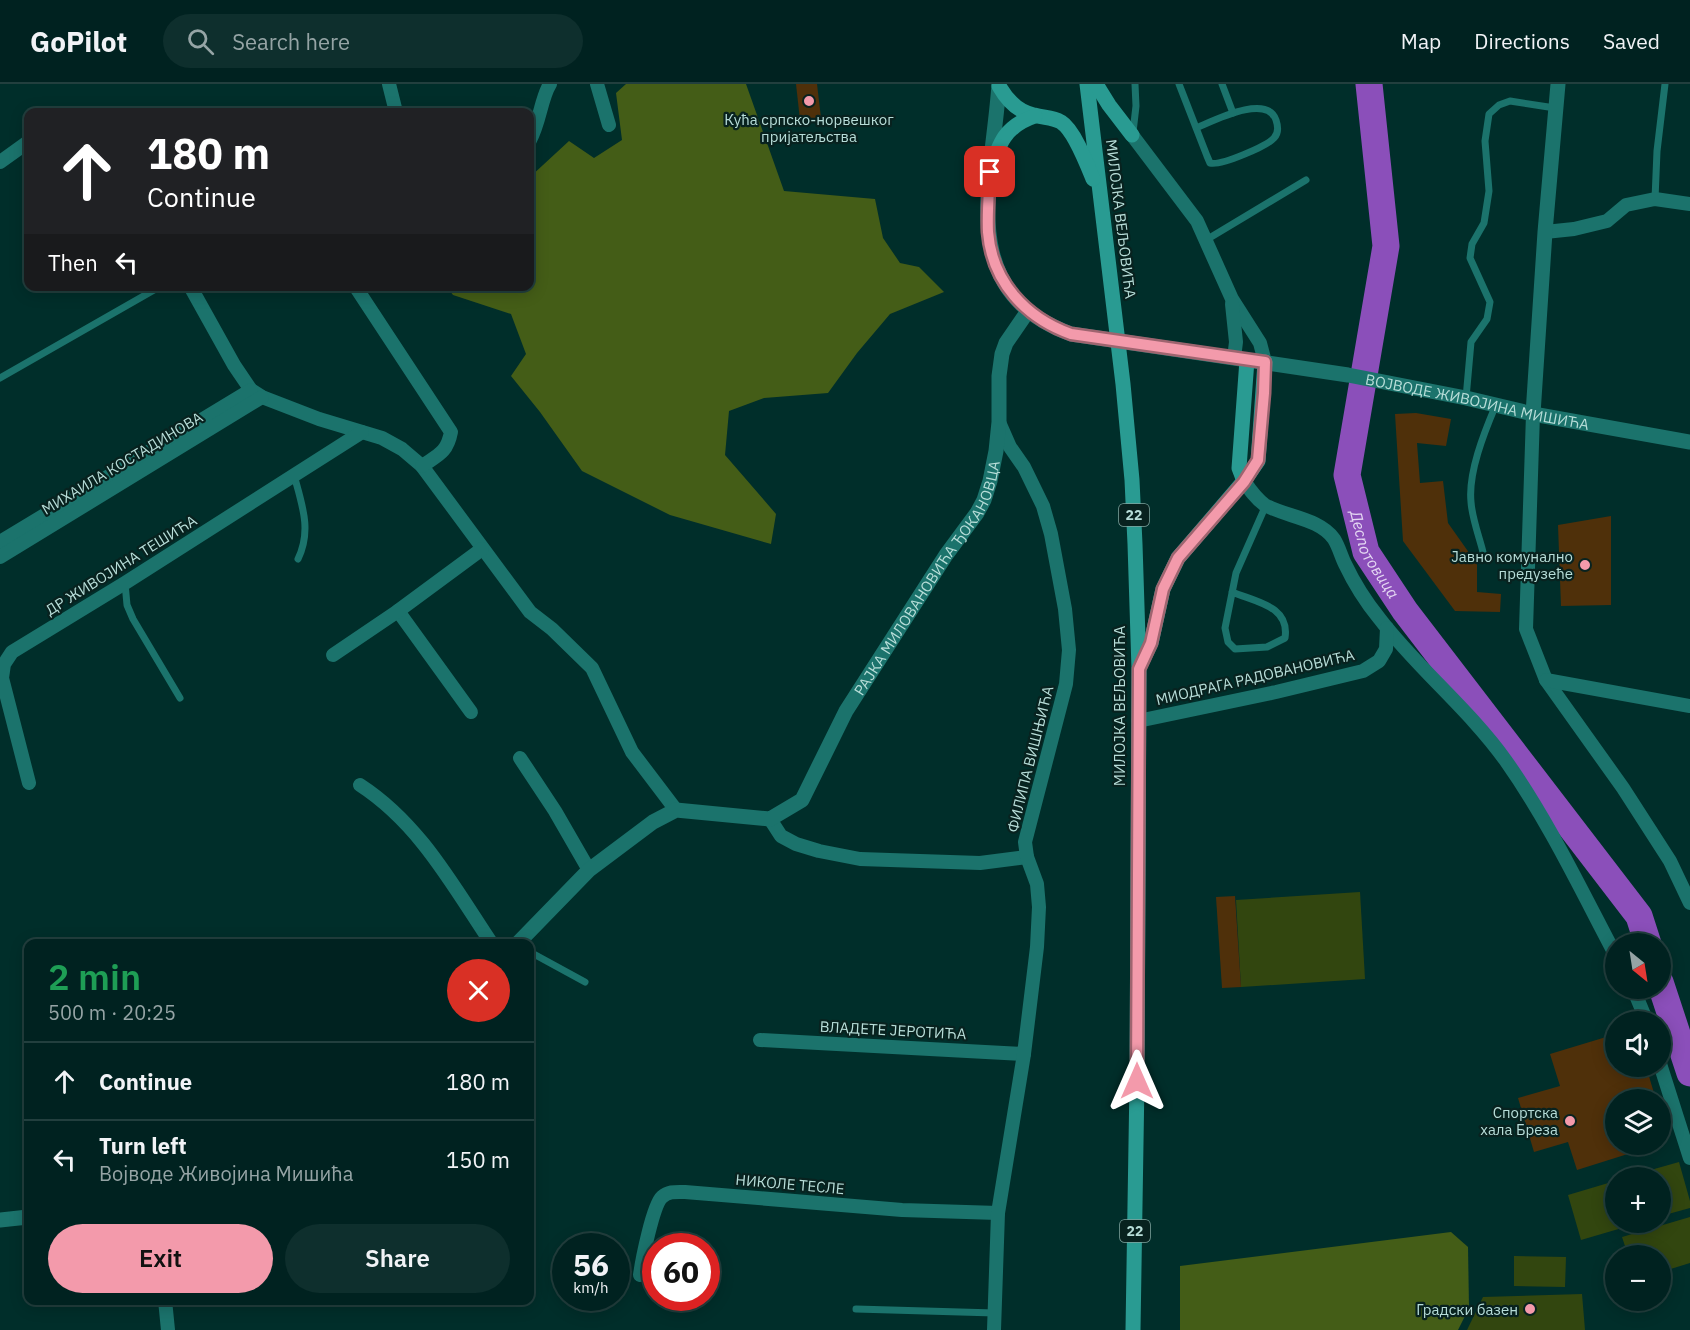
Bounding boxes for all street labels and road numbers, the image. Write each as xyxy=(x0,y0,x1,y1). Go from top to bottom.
street label: МИЛОЈКА ВЕЉОВИЋА xyxy=(1102,138,1140,300)
street label: ВОЈВОДЕ ЖИВОЈИНА МИШИЋА xyxy=(1364,369,1591,433)
street label: МИХАИЛА КОСТАДИНОВА xyxy=(38,407,206,519)
street label: РАЈКА МИЛОВАНОВИЋА ЂОКАНОВЦА xyxy=(849,458,1003,699)
road number: 22 xyxy=(1119,504,1149,526)
street label: ДР ЖИВОЈИНА ТЕШИЋА xyxy=(42,510,200,619)
street label: МИЛОЈКА ВЕЉОВИЋА xyxy=(1110,625,1129,786)
street label: МИОДРАГА РАДОВАНОВИЋА xyxy=(1154,645,1357,709)
street label: ФИЛИПА ВИШЊИЋА xyxy=(1003,683,1057,834)
street label: ВЛАДЕТЕ ЈЕРОТИЋА xyxy=(819,1017,967,1043)
street label: НИКОЛЕ ТЕСЛЕ xyxy=(735,1170,845,1198)
road number: 22 xyxy=(1120,1220,1150,1242)

